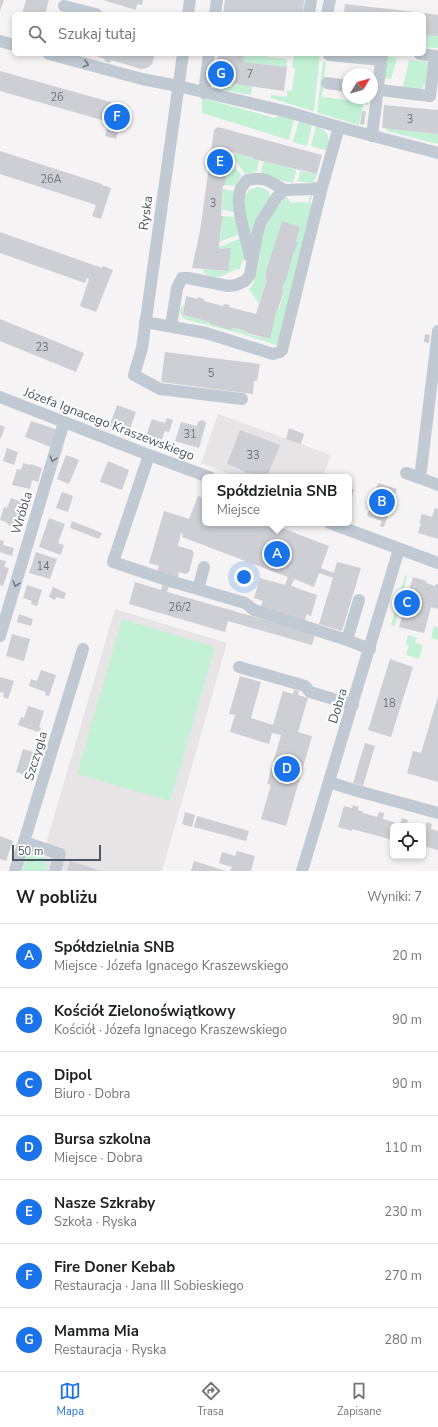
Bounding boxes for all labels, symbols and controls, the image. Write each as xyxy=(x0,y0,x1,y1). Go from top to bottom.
search box xyxy=(12,12,426,56)
icon: search xyxy=(26,23,48,45)
text: Szukaj tutaj xyxy=(58,24,136,44)
one-way arrow xyxy=(83,59,90,68)
pin: G xyxy=(208,59,234,89)
house number: 7 xyxy=(247,67,253,82)
north arrow xyxy=(342,68,378,104)
house number: 26 xyxy=(50,90,64,105)
pin: F xyxy=(104,102,130,132)
house number: 3 xyxy=(407,112,413,127)
pin: E xyxy=(207,147,233,177)
house number: 26A xyxy=(40,172,62,187)
street label: Ryska xyxy=(135,195,157,231)
house number: 3 xyxy=(210,196,216,211)
house number: 23 xyxy=(35,340,49,355)
house number: 5 xyxy=(208,366,215,381)
street label: Józefa Ignacego Kraszewskiego xyxy=(20,383,197,465)
house number: 31 xyxy=(183,427,197,442)
house number: 33 xyxy=(246,448,260,463)
one-way arrow xyxy=(49,455,58,462)
popup xyxy=(202,474,352,526)
text: Spółdzielnia SNB xyxy=(217,481,337,501)
pin: B xyxy=(369,487,395,517)
street label: Wróbla xyxy=(7,489,37,537)
text: Miejsce xyxy=(217,501,260,519)
pin: A xyxy=(264,539,290,569)
house number: 14 xyxy=(36,559,50,574)
your location xyxy=(234,567,254,587)
one-way arrow xyxy=(12,580,21,587)
pin: C xyxy=(394,588,420,618)
house number: 26/2 xyxy=(169,600,191,615)
street label: Dobra xyxy=(324,686,352,726)
house number: 18 xyxy=(382,696,396,711)
street label: Szczygla xyxy=(20,729,52,783)
pin: D xyxy=(274,754,300,784)
map controls xyxy=(390,823,426,859)
button: locate xyxy=(390,823,426,859)
scale bar xyxy=(12,843,101,862)
text: 50 m xyxy=(18,844,43,859)
text: W pobliżu xyxy=(16,886,97,909)
text: Wyniki: 7 xyxy=(367,888,422,906)
text: Spółdzielnia SNB xyxy=(54,937,175,957)
text: A xyxy=(24,947,34,965)
text: 20 m xyxy=(392,947,422,965)
text: Miejsce · Józefa Ignacego Kraszewskiego xyxy=(54,957,289,975)
text: Kościół Zielonoświątkowy xyxy=(54,1001,235,1021)
text: B xyxy=(25,1011,33,1029)
text: 90 m xyxy=(392,1011,422,1029)
text: Kościół · Józefa Ignacego Kraszewskiego xyxy=(54,1021,287,1039)
text: Dipol xyxy=(54,1065,92,1085)
text: C xyxy=(25,1075,33,1093)
text: 90 m xyxy=(392,1075,422,1093)
text: Biuro · Dobra xyxy=(54,1085,130,1103)
text: Bursa szkolna xyxy=(54,1129,151,1149)
text: D xyxy=(24,1139,34,1157)
text: 110 m xyxy=(384,1139,422,1157)
text: Miejsce · Dobra xyxy=(54,1149,143,1167)
text: Nasze Szkraby xyxy=(54,1193,155,1213)
text: E xyxy=(25,1203,33,1221)
text: 230 m xyxy=(384,1203,422,1221)
text: Szkoła · Ryska xyxy=(54,1213,137,1231)
text: Fire Doner Kebab xyxy=(54,1257,175,1277)
text: F xyxy=(25,1267,33,1285)
text: 270 m xyxy=(384,1267,422,1285)
text: Restauracja · Jana III Sobieskiego xyxy=(54,1277,244,1295)
text: Mamma Mia xyxy=(54,1321,139,1341)
text: G xyxy=(24,1331,34,1349)
text: 280 m xyxy=(384,1331,422,1349)
text: Restauracja · Ryska xyxy=(54,1341,166,1359)
tab: Mapa xyxy=(57,1380,84,1419)
tab: Trasa xyxy=(197,1380,224,1419)
tab: Zapisane xyxy=(337,1380,381,1419)

